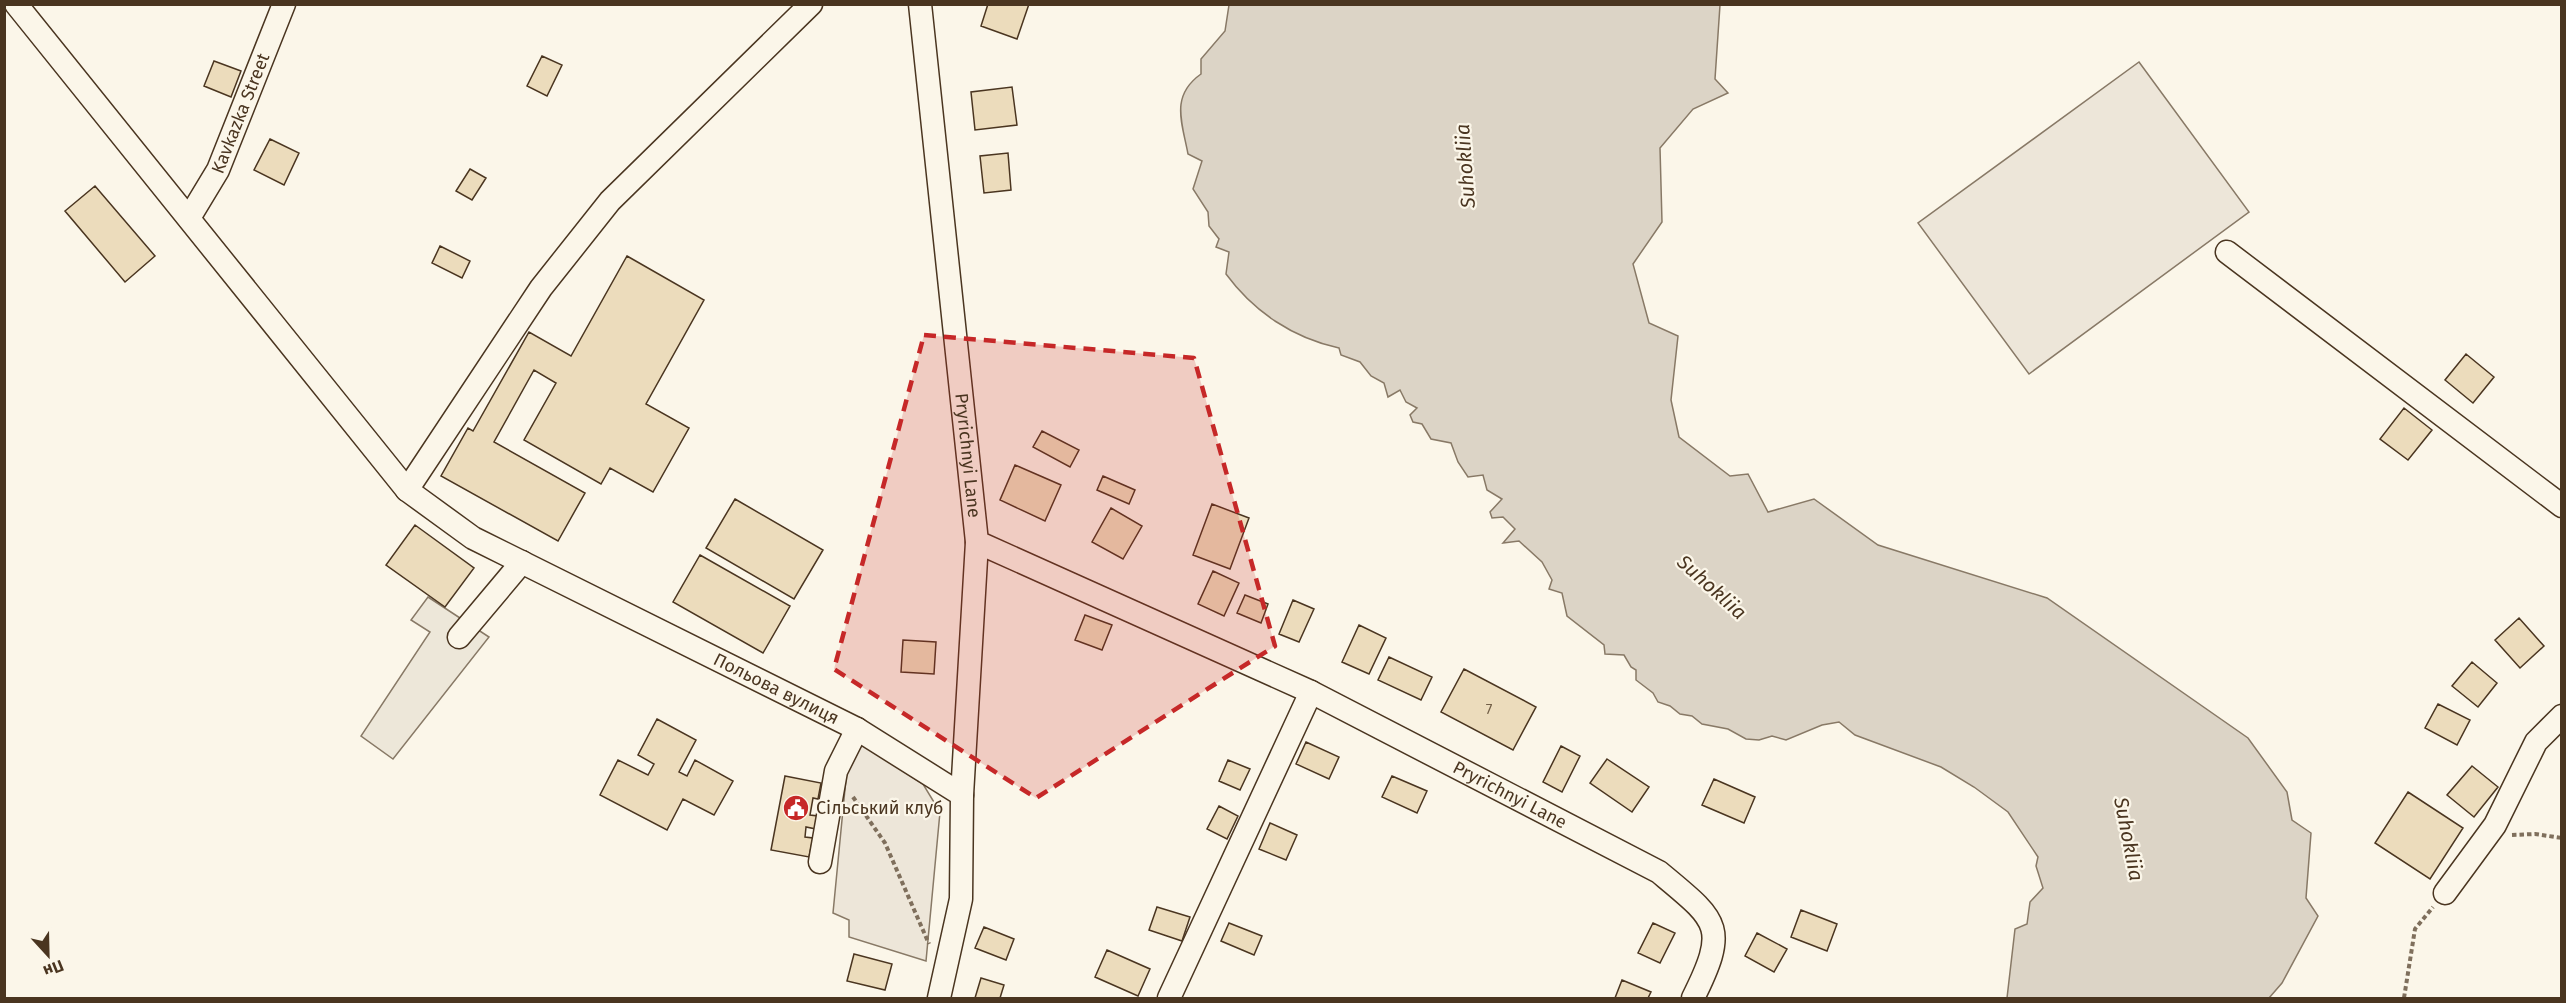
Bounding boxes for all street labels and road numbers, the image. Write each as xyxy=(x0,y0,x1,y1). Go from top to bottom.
street label: Kavkazka Street xyxy=(207,49,275,177)
street label: Pryrichnyi Lane xyxy=(950,392,985,519)
street label: Польова вулиця xyxy=(710,648,843,729)
street label: Pryrichnyi Lane xyxy=(1449,756,1571,833)

